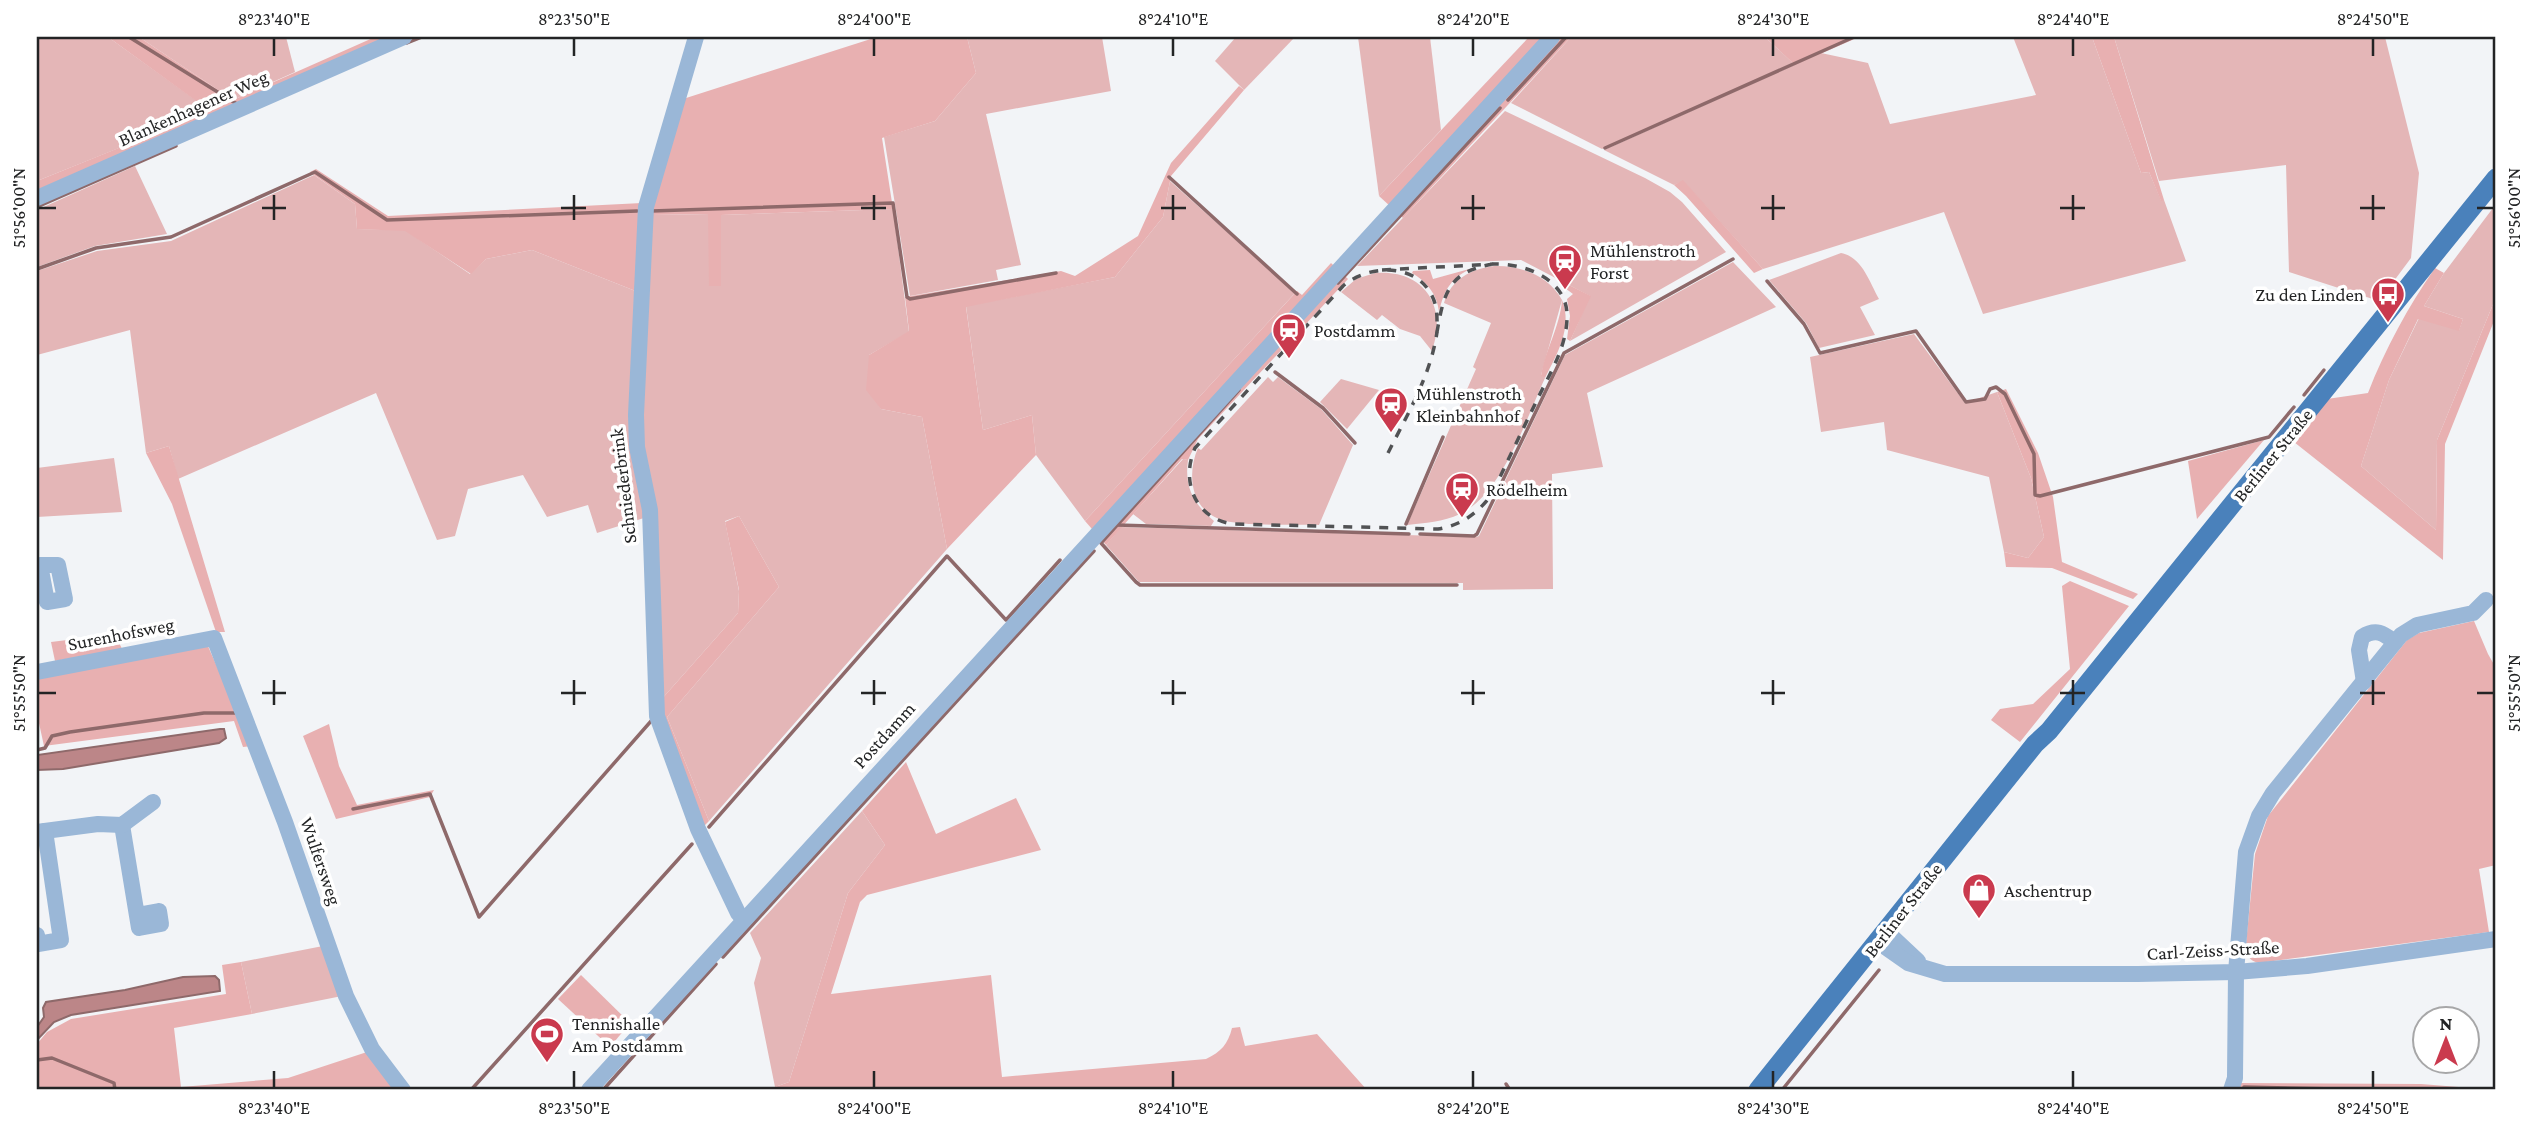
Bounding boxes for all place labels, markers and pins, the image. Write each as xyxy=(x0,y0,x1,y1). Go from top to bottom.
place label: Mühlenstroth Forst xyxy=(1590,240,1696,283)
station icon: Mühlenstroth Forst xyxy=(1546,242,1584,291)
bus stop icon: Zu den Linden xyxy=(2369,275,2407,324)
place label: Zu den Linden xyxy=(2255,284,2364,305)
station icon: Postdamm xyxy=(1270,311,1308,360)
place label: Postdamm xyxy=(1314,320,1396,341)
place label: Mühlenstroth Kleinbahnhof xyxy=(1416,383,1522,426)
station icon: Mühlenstroth Kleinbahnhof xyxy=(1372,385,1410,434)
station icon: Rödelheim xyxy=(1443,470,1481,519)
place label: Rödelheim xyxy=(1486,479,1568,500)
shop icon: Aschentrup xyxy=(1960,871,1998,920)
place label: Aschentrup xyxy=(2004,880,2092,901)
place label: Tennishalle Am Postdamm xyxy=(572,1013,683,1056)
sports icon: Tennishalle Am Postdamm xyxy=(528,1015,566,1064)

